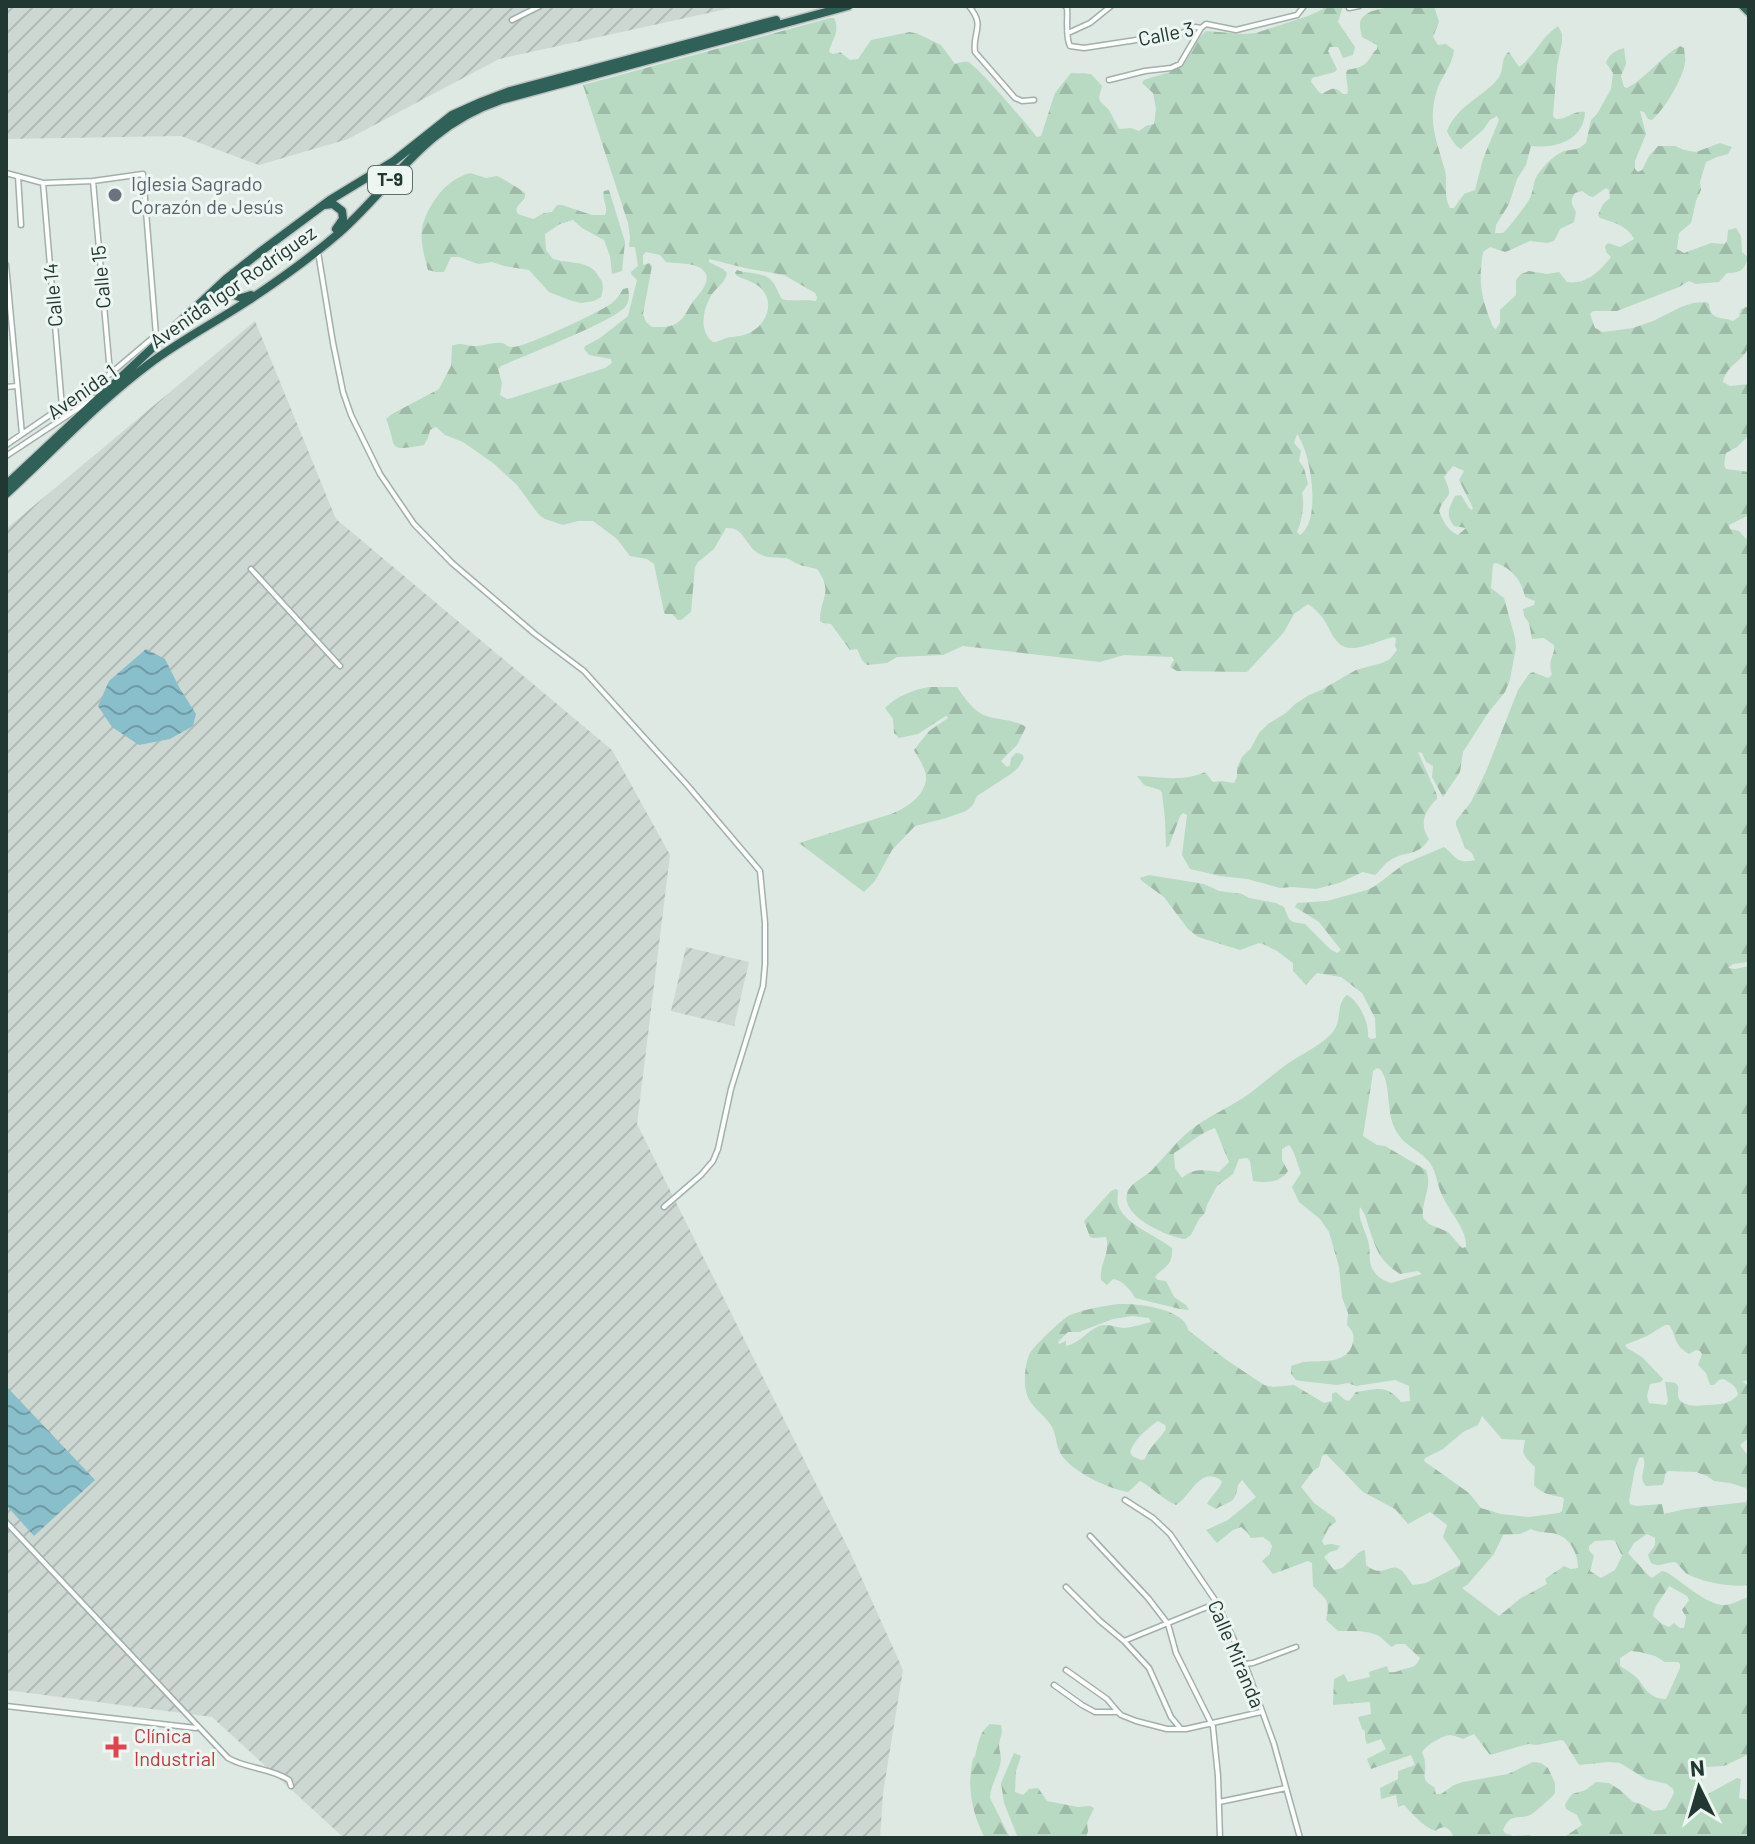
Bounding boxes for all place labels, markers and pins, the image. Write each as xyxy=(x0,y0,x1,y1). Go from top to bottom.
place label: Iglesia Sagrado Corazón de Jesús xyxy=(131,171,284,218)
marker: Iglesia Sagrado Corazón de Jesús xyxy=(106,186,124,204)
place label: Clínica Industrial xyxy=(134,1723,216,1770)
marker: Clínica Industrial xyxy=(105,1736,127,1758)

